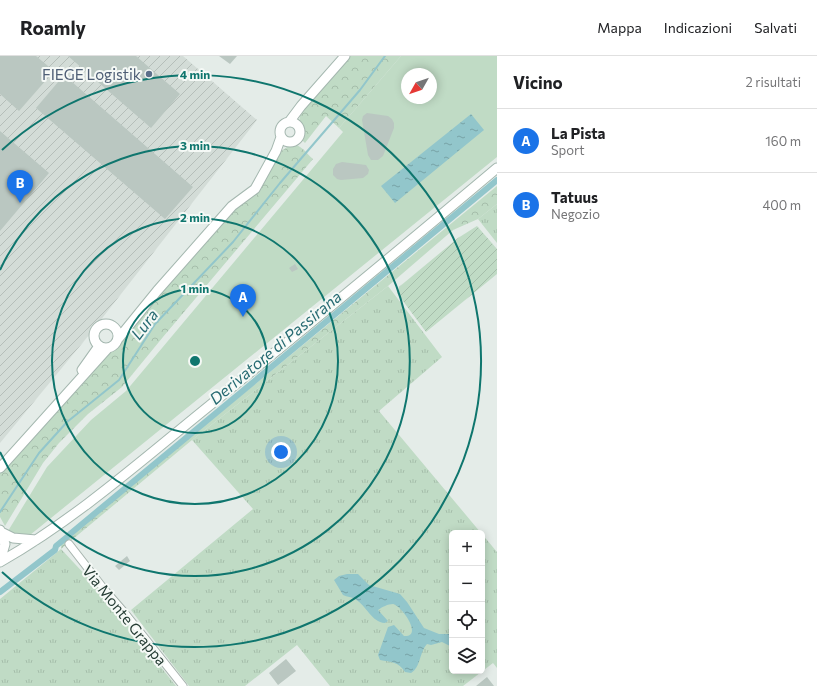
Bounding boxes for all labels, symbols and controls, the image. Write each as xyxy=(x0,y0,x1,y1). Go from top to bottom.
text: Roamly xyxy=(20,16,86,39)
text: Mappa xyxy=(597,19,642,36)
text: Indicazioni xyxy=(664,19,732,36)
text: Salvati xyxy=(754,19,797,36)
place label: FIEGE Logistik xyxy=(42,65,141,83)
text: 4 min xyxy=(180,67,210,81)
north arrow xyxy=(401,68,437,104)
marker: FIEGE Logistik xyxy=(144,69,154,79)
text: Vicino xyxy=(513,72,563,93)
text: 2 risultati xyxy=(745,74,801,90)
text: La Pista xyxy=(551,124,606,142)
text: A xyxy=(521,133,531,149)
text: 160 m xyxy=(765,133,801,149)
text: 3 min xyxy=(180,138,210,152)
text: Sport xyxy=(551,142,585,158)
pin: B xyxy=(7,170,33,203)
text: Tatuus xyxy=(551,188,598,206)
text: B xyxy=(522,197,530,213)
text: 400 m xyxy=(762,197,801,213)
text: Negozio xyxy=(551,206,600,222)
text: 2 min xyxy=(180,210,210,224)
text: 1 min xyxy=(181,281,209,295)
pin: A xyxy=(230,284,256,317)
water label: Derivatore di Passirana xyxy=(205,286,345,408)
water label: Lura xyxy=(127,305,161,343)
centre of rings xyxy=(188,354,202,368)
your location xyxy=(271,442,291,462)
map controls xyxy=(449,530,485,674)
button: + xyxy=(449,530,485,566)
street label: Via Monte Grappa xyxy=(79,561,171,669)
button: − xyxy=(449,566,485,602)
button: locate xyxy=(449,602,485,638)
button: layers xyxy=(449,638,485,674)

